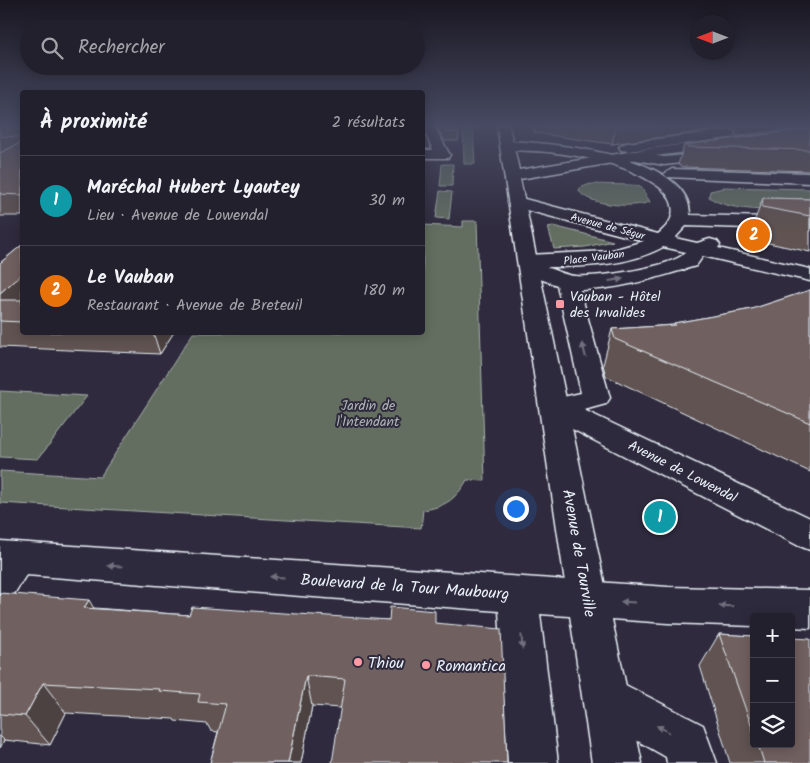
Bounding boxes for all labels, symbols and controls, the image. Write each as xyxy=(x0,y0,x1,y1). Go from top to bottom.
north arrow xyxy=(690,15,735,60)
search box xyxy=(20,20,425,75)
text: Rechercher xyxy=(78,33,165,63)
icon: search xyxy=(38,34,66,62)
text: À proximité xyxy=(40,106,147,139)
text: 2 résultats xyxy=(332,110,405,135)
text: Maréchal Hubert Lyautey xyxy=(87,173,300,203)
text: 1 xyxy=(54,188,58,213)
text: 30 m xyxy=(369,188,405,213)
text: Lieu · Avenue de Lowendal xyxy=(87,203,268,228)
street label: Avenue de Ségur xyxy=(568,208,648,246)
pin: 2 xyxy=(738,216,770,254)
street label: Place Vauban xyxy=(563,245,626,271)
text: Le Vauban xyxy=(87,263,174,293)
one-way arrow xyxy=(608,275,624,283)
text: 2 xyxy=(51,278,61,303)
text: 180 m xyxy=(363,278,405,303)
place label: Vauban - Hôtel des Invalides xyxy=(570,286,661,324)
text: Restaurant · Avenue de Breteuil xyxy=(87,293,303,318)
marker: Vauban - Hôtel des Invalides xyxy=(554,298,566,310)
one-way arrow xyxy=(580,343,588,358)
park label: Jardin de l'Intendant xyxy=(337,395,400,433)
street label: Avenue de Lowendal xyxy=(624,435,741,509)
street label: Avenue de Tourville xyxy=(555,487,602,619)
your location xyxy=(503,496,529,522)
pin: 1 xyxy=(644,498,676,536)
one-way arrow xyxy=(107,561,123,569)
street label: Boulevard de la Tour Maubourg xyxy=(300,568,510,607)
one-way arrow xyxy=(269,573,285,581)
one-way arrow xyxy=(620,597,636,605)
one-way arrow xyxy=(718,602,734,610)
map controls xyxy=(750,613,795,748)
button: + xyxy=(750,613,795,658)
one-way arrow xyxy=(518,635,526,651)
place label: Thiou xyxy=(368,651,404,676)
place label: Romantica xyxy=(436,654,506,679)
marker: Thiou xyxy=(352,656,364,668)
button: − xyxy=(750,658,795,703)
marker: Romantica xyxy=(420,659,432,671)
button: layers xyxy=(750,703,795,748)
one-way arrow xyxy=(655,725,670,733)

